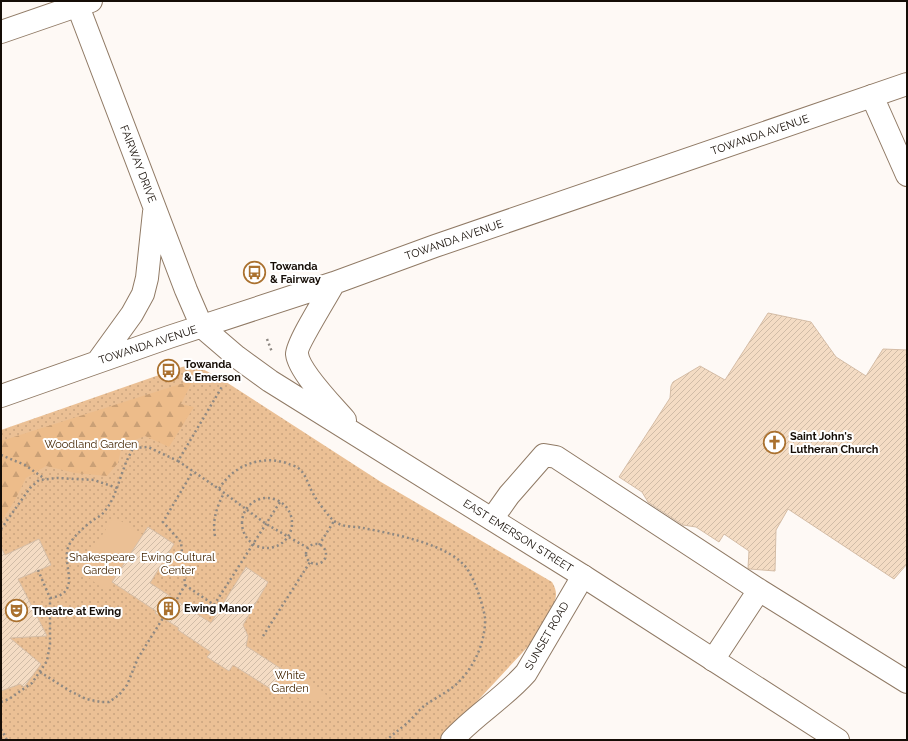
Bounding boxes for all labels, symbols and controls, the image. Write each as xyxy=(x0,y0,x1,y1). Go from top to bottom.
street label: TOWANDA AVENUE xyxy=(709,112,811,158)
street label: FAIRWAY DRIVE xyxy=(117,123,159,205)
street label: TOWANDA AVENUE xyxy=(403,217,505,263)
bus stop icon: Towanda & Fairway xyxy=(242,259,268,285)
place label: Towanda & Fairway xyxy=(270,260,321,286)
street label: TOWANDA AVENUE xyxy=(97,323,199,367)
bus stop icon: Towanda & Emerson xyxy=(155,357,181,383)
place label: Towanda & Emerson xyxy=(184,358,241,384)
church icon: Saint John's Lutheran Church xyxy=(761,429,787,455)
place label: Saint John's Lutheran Church xyxy=(790,430,879,456)
park label: Woodland Garden xyxy=(44,438,138,451)
street label: EAST EMERSON STREET xyxy=(461,497,576,575)
park label: Shakespeare Garden xyxy=(69,551,135,577)
park label: Ewing Cultural Center xyxy=(141,551,215,577)
building icon: Ewing Manor xyxy=(156,595,182,621)
theatre icon: Theatre at Ewing xyxy=(4,598,30,624)
street label: SUNSET ROAD xyxy=(522,600,572,672)
place label: Ewing Manor xyxy=(184,602,253,615)
place label: Theatre at Ewing xyxy=(32,605,121,618)
park label: White Garden xyxy=(271,669,309,695)

